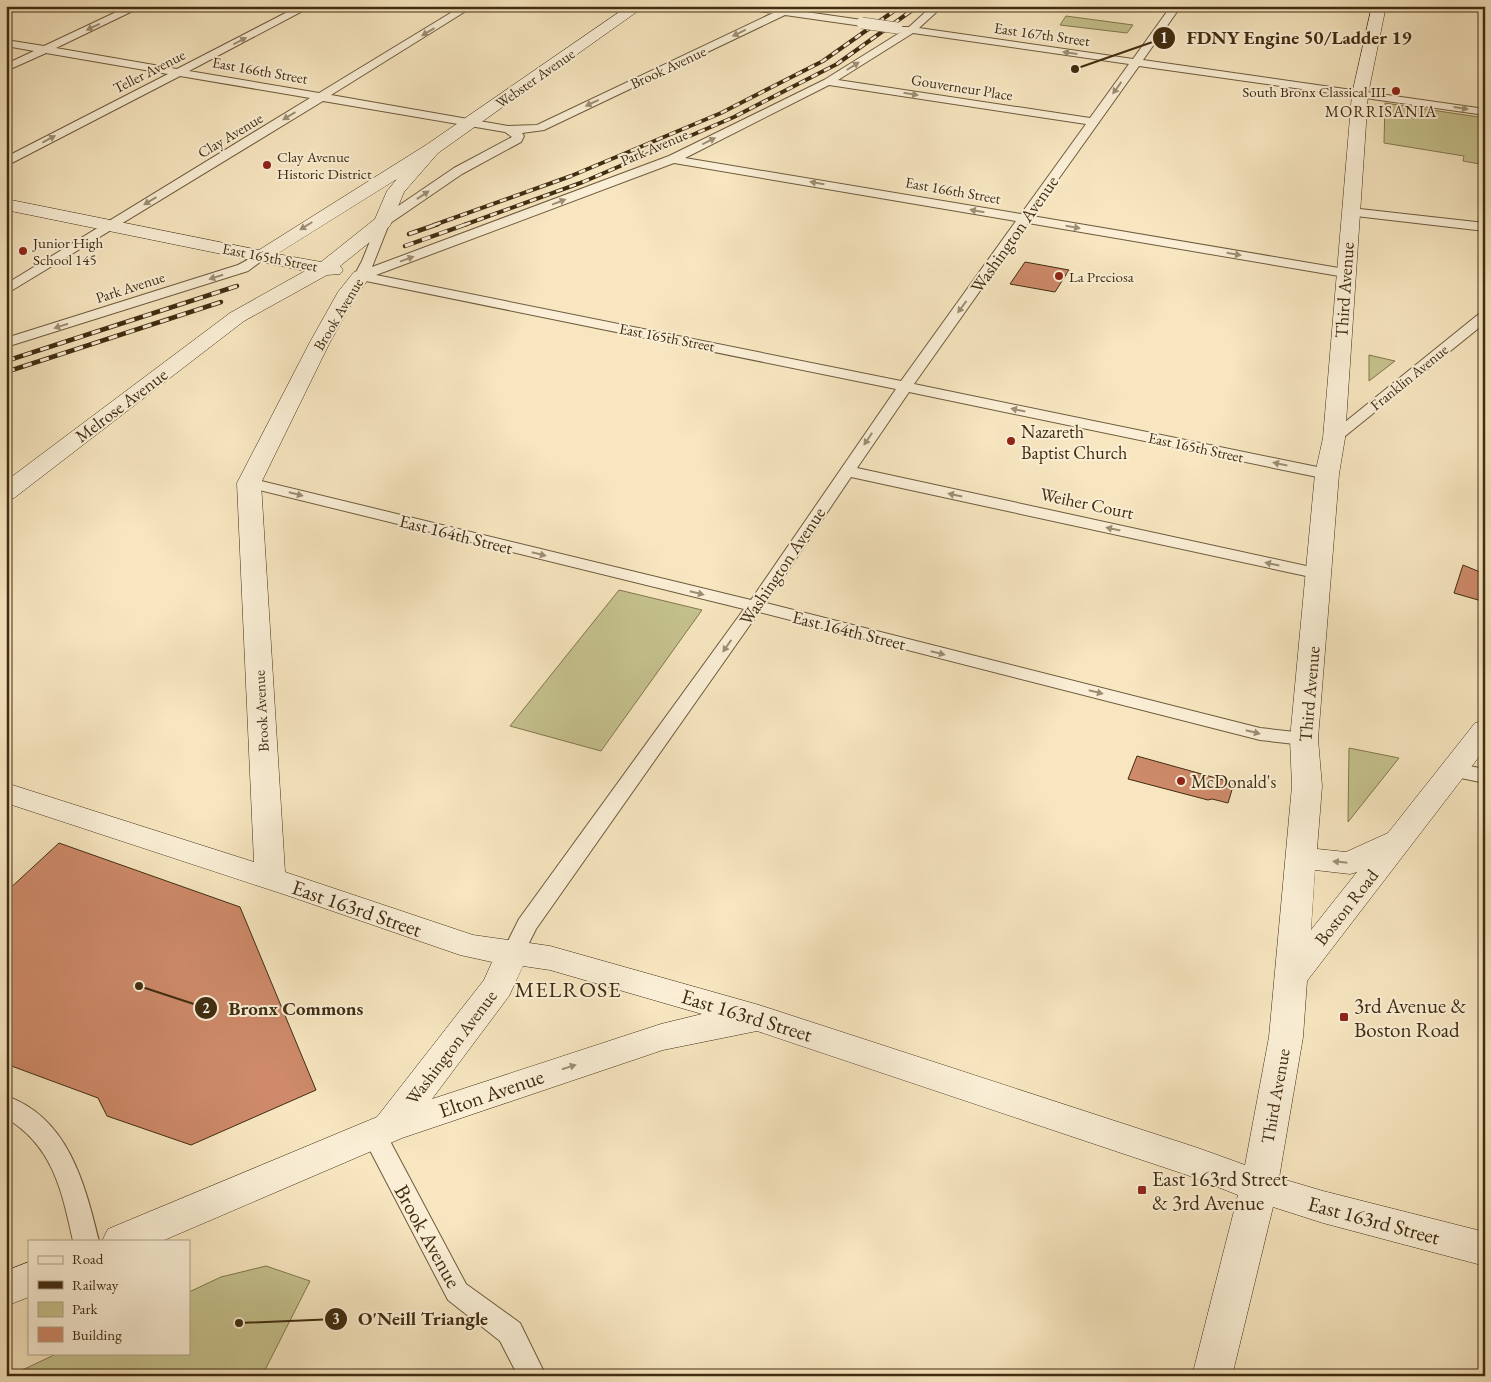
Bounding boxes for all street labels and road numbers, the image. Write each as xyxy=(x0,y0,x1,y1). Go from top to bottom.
street label: East 167th Street xyxy=(993,18,1091,50)
street label: Brook Avenue xyxy=(627,41,709,93)
street label: Webster Avenue xyxy=(492,44,578,112)
street label: Teller Avenue xyxy=(110,45,188,97)
street label: East 166th Street xyxy=(211,52,310,88)
street label: Gouverneur Place xyxy=(910,70,1014,104)
street label: Clay Avenue xyxy=(194,108,266,162)
street label: Park Avenue xyxy=(617,124,691,170)
street label: Washington Avenue xyxy=(965,171,1063,297)
street label: East 166th Street xyxy=(904,172,1003,208)
street label: East 165th Street xyxy=(221,238,320,276)
street label: Third Avenue xyxy=(1329,241,1359,339)
street label: Park Avenue xyxy=(93,267,167,307)
street label: Brook Avenue xyxy=(309,274,367,354)
street label: East 165th Street xyxy=(618,318,717,356)
street label: Franklin Avenue xyxy=(1366,340,1452,414)
street label: Melrose Avenue xyxy=(70,363,172,447)
street label: East 165th Street xyxy=(1147,428,1246,466)
street label: Weiher Court xyxy=(1038,482,1136,524)
street label: Washington Avenue xyxy=(734,502,830,630)
street label: East 164th Street xyxy=(397,509,515,559)
street label: East 164th Street xyxy=(790,605,908,655)
street label: Third Avenue xyxy=(1293,645,1325,743)
street label: Brook Avenue xyxy=(249,670,273,752)
street label: Boston Road xyxy=(1309,864,1384,950)
street label: East 163rd Street xyxy=(289,873,426,943)
street label: East 163rd Street xyxy=(678,982,816,1048)
street label: Washington Avenue xyxy=(400,985,502,1109)
street label: Third Avenue xyxy=(1255,1047,1295,1145)
street label: Elton Avenue xyxy=(435,1062,547,1124)
street label: Brook Avenue xyxy=(389,1180,467,1292)
street label: East 163rd Street xyxy=(1305,1189,1443,1251)

